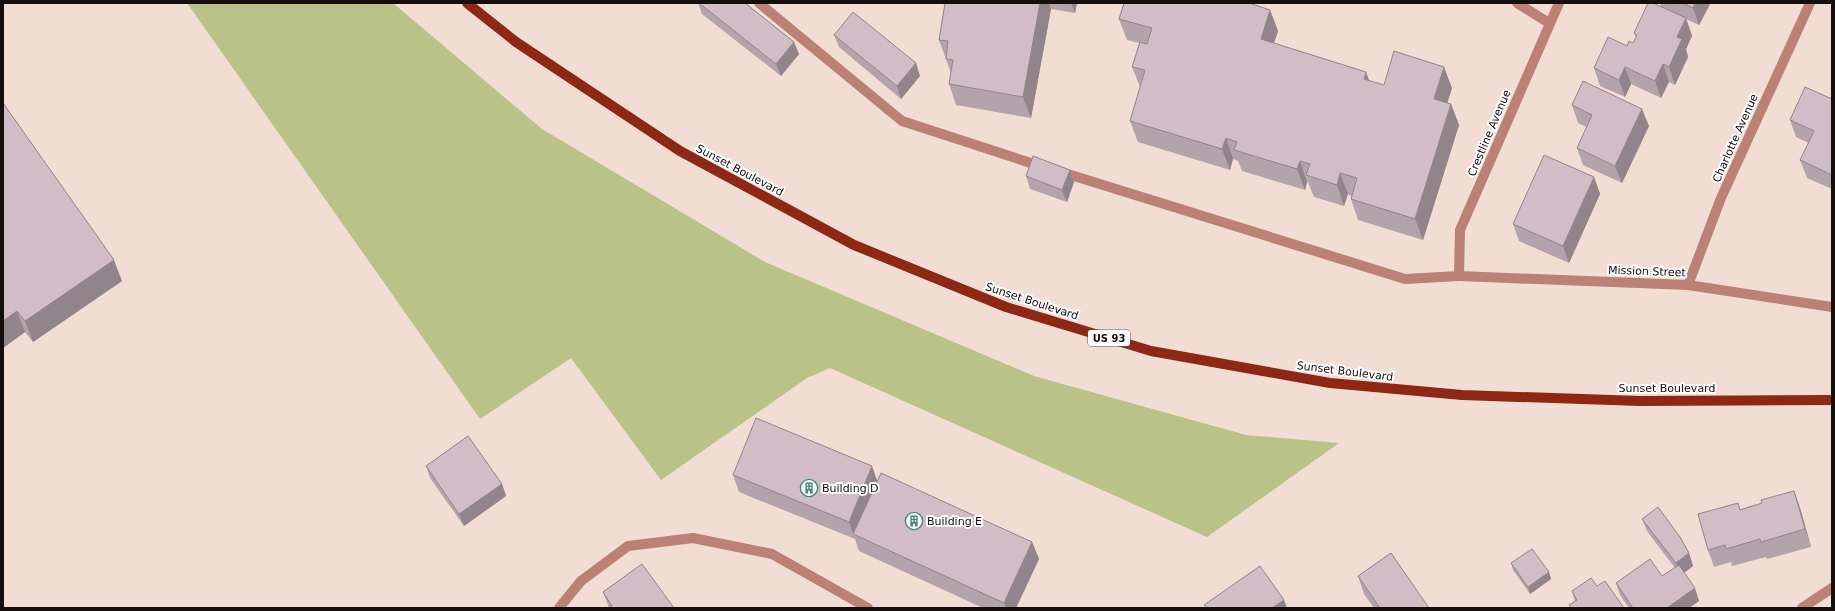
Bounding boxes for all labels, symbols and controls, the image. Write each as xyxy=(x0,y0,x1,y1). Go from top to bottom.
street label: Crestline Avenue xyxy=(1465,88,1514,179)
street label: Charlotte Avenue xyxy=(1710,92,1761,184)
street label: Sunset Boulevard xyxy=(694,142,786,199)
street label: Mission Street xyxy=(1608,264,1687,279)
street label: Sunset Boulevard xyxy=(984,280,1080,323)
road number: US 93 xyxy=(1088,330,1130,346)
street label: Sunset Boulevard xyxy=(1296,359,1394,384)
street label: Sunset Boulevard xyxy=(1619,382,1715,395)
building icon: Building D xyxy=(799,478,819,498)
place label: Building D xyxy=(822,482,879,495)
building icon: Building E xyxy=(904,511,924,531)
place label: Building E xyxy=(927,515,982,528)

